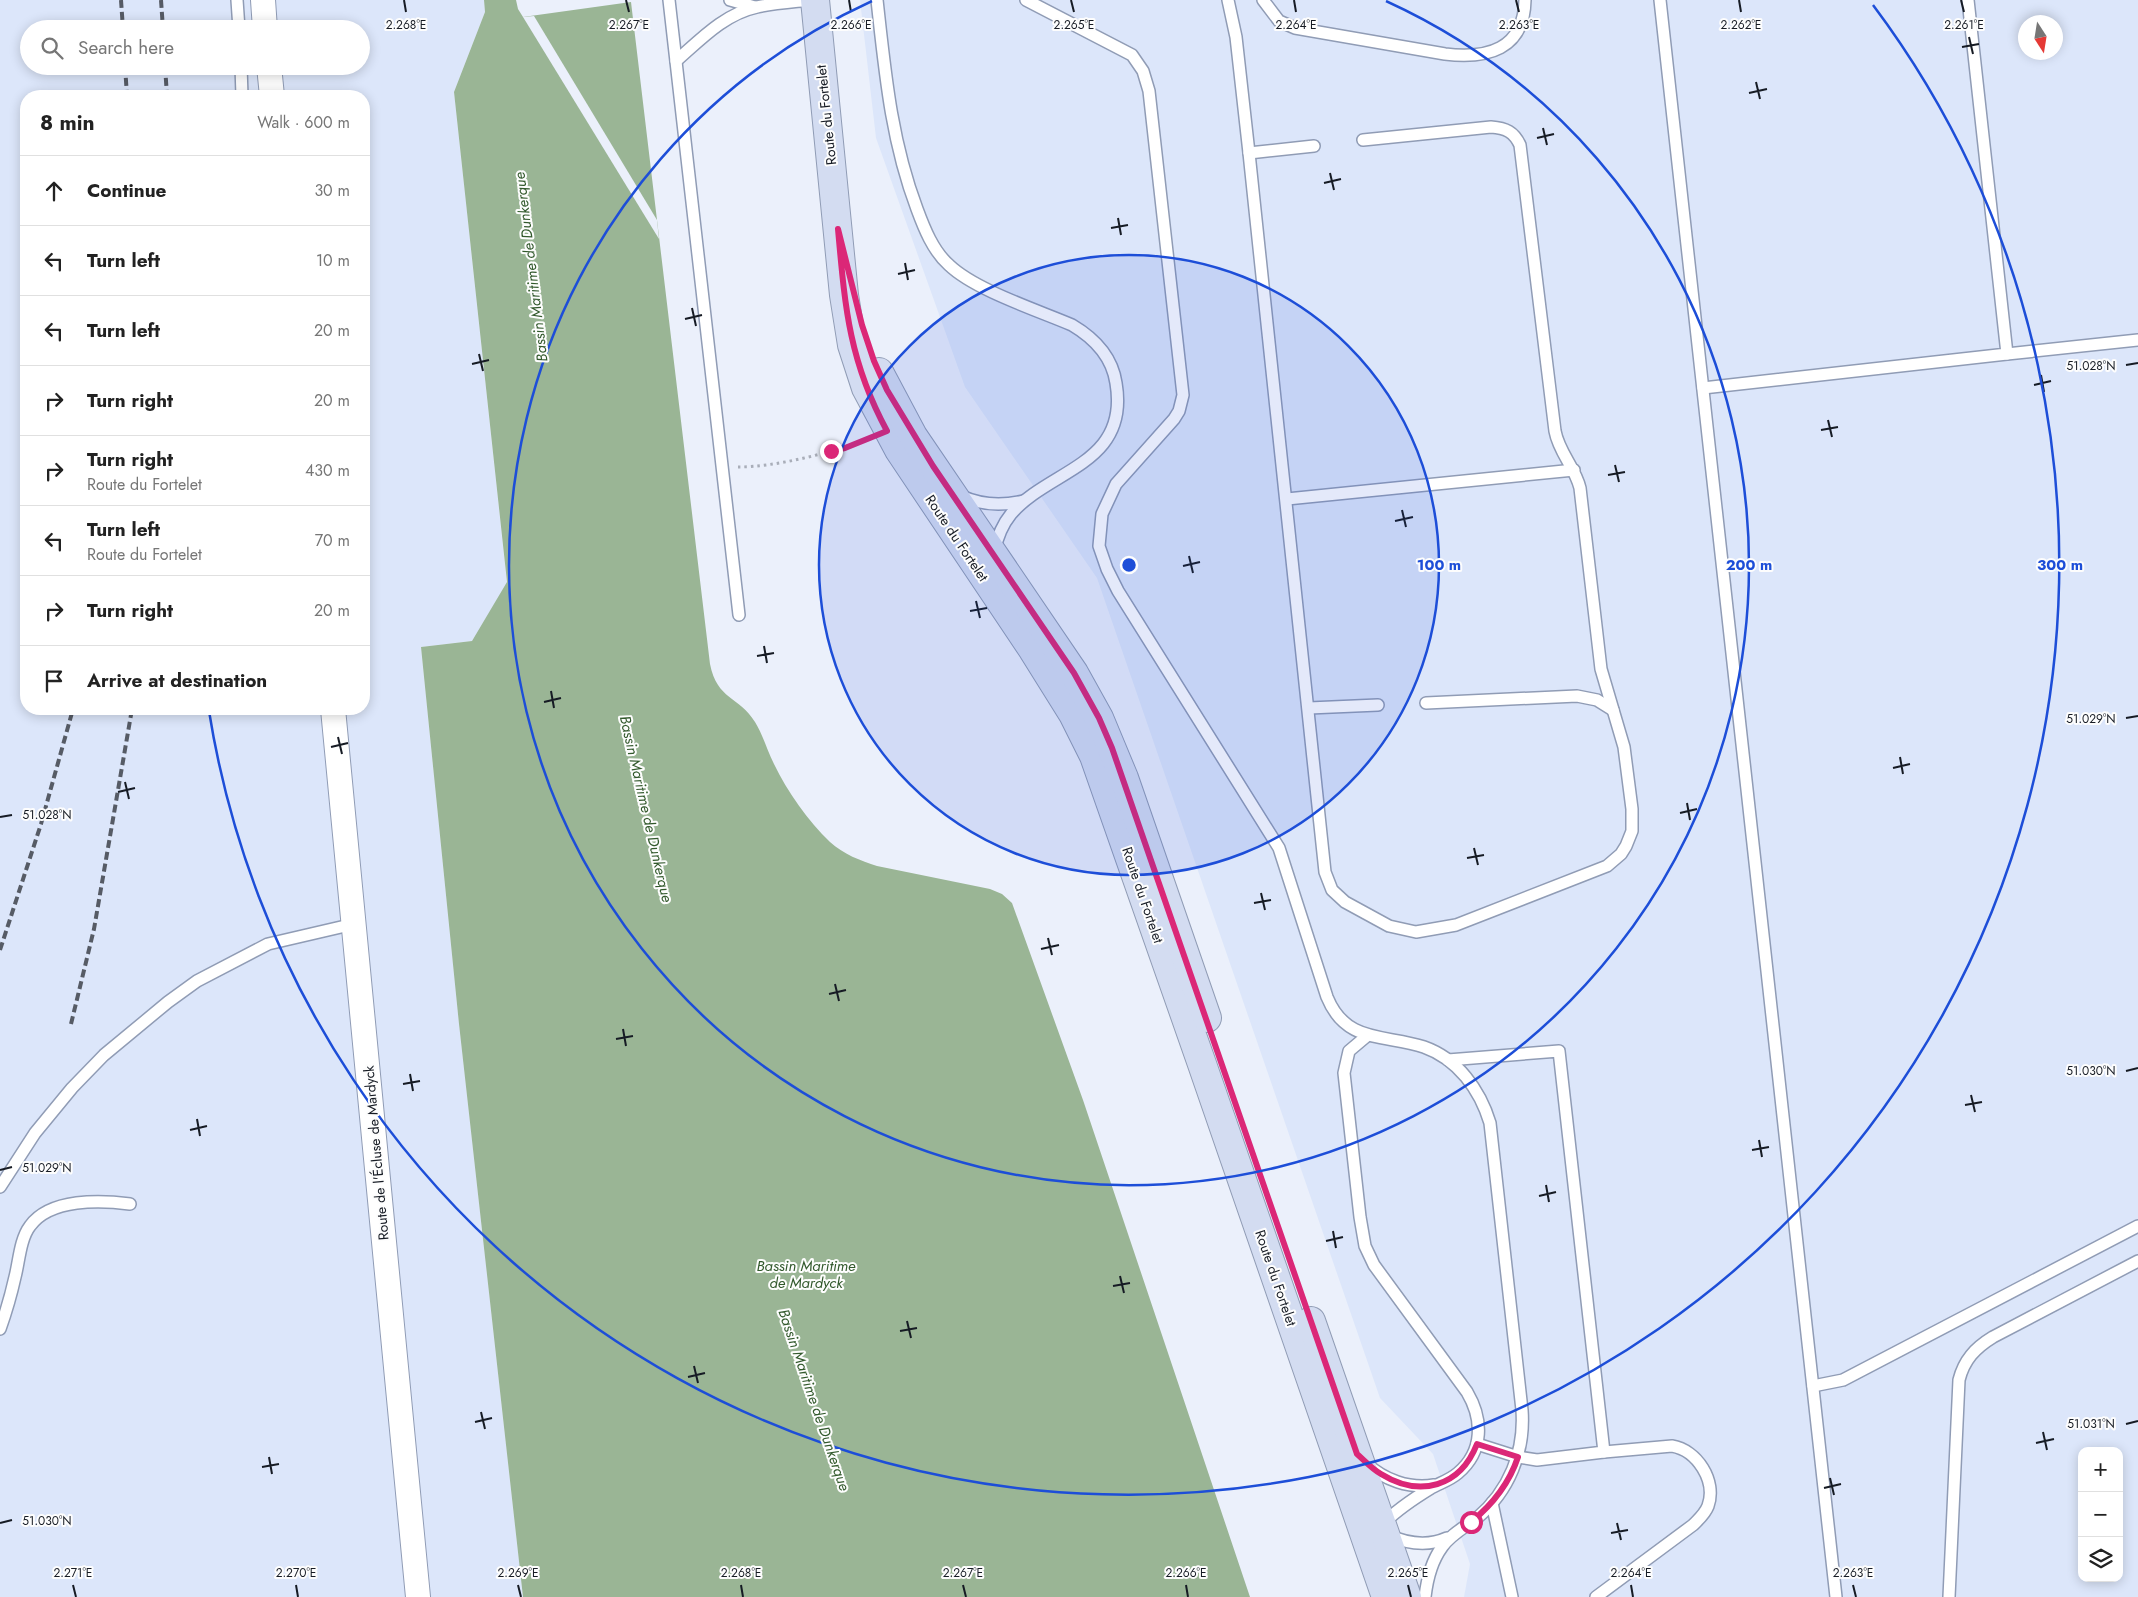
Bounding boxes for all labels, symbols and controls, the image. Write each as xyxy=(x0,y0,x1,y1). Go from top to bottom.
north arrow xyxy=(2018,15,2063,60)
text: 2.268°E xyxy=(386,16,426,34)
text: 2.267°E xyxy=(609,16,649,34)
text: 2.266°E xyxy=(830,16,872,34)
text: 2.265°E xyxy=(1054,16,1094,34)
text: 2.264°E xyxy=(1275,16,1317,34)
text: 2.263°E xyxy=(1499,16,1539,34)
text: 2.262°E xyxy=(1721,16,1761,34)
text: 2.261°E xyxy=(1944,16,1984,34)
search box xyxy=(20,20,370,75)
icon: search xyxy=(38,34,66,62)
text: Search here xyxy=(78,34,174,61)
street label: Route du Fortelet xyxy=(811,63,841,166)
text: 8 min xyxy=(40,108,95,138)
text: Walk · 600 m xyxy=(257,111,350,134)
water label: Bassin Maritime de Dunkerque xyxy=(508,170,554,363)
icon: ahead xyxy=(40,177,68,205)
text: Continue xyxy=(87,177,166,204)
text: 30 m xyxy=(314,179,350,202)
icon: left xyxy=(40,247,68,275)
text: Turn left xyxy=(87,247,160,274)
text: 10 m xyxy=(316,249,350,272)
icon: left xyxy=(40,317,68,345)
text: Turn left xyxy=(87,317,160,344)
text: 20 m xyxy=(314,319,350,342)
text: 51.028°N xyxy=(2067,357,2115,375)
icon: right xyxy=(40,387,68,415)
text: Turn right xyxy=(87,387,173,414)
text: 20 m xyxy=(314,389,350,412)
route end xyxy=(820,440,843,463)
text: Turn right xyxy=(87,446,173,473)
icon: right xyxy=(40,457,68,485)
text: 430 m xyxy=(305,459,350,482)
text: Route du Fortelet xyxy=(87,473,202,496)
street label: Route du Fortelet xyxy=(921,491,994,586)
text: Turn left xyxy=(87,516,160,543)
icon: left xyxy=(40,527,68,555)
text: 70 m xyxy=(315,529,350,552)
text: Route du Fortelet xyxy=(87,543,202,566)
text: 100 m xyxy=(1417,554,1461,576)
text: 200 m xyxy=(1726,554,1772,576)
text: 300 m xyxy=(2037,554,2083,576)
centre of rings xyxy=(1120,556,1138,574)
icon: right xyxy=(40,597,68,625)
text: Turn right xyxy=(87,597,173,624)
text: 20 m xyxy=(314,599,350,622)
icon: arrive xyxy=(40,667,68,695)
text: Arrive at destination xyxy=(87,667,267,694)
text: 51.029°N xyxy=(2066,710,2116,728)
water label: Bassin Maritime de Dunkerque xyxy=(614,713,678,905)
text: 51.028°N xyxy=(23,806,71,824)
street label: Route du Fortelet xyxy=(1117,844,1169,946)
text: 51.030°N xyxy=(2066,1062,2116,1080)
street label: Route de l'Écluse de Mardyck xyxy=(358,1064,394,1241)
text: 51.029°N xyxy=(22,1159,72,1177)
street label: Route du Fortelet xyxy=(1250,1227,1302,1329)
water label: Bassin Maritime de Mardyck xyxy=(756,1255,856,1294)
water label: Bassin Maritime de Dunkerque xyxy=(773,1306,856,1494)
text: 51.031°N xyxy=(2067,1415,2115,1433)
map controls xyxy=(2078,1447,2123,1582)
button: + xyxy=(2078,1447,2123,1492)
button: − xyxy=(2078,1492,2123,1537)
route start xyxy=(1460,1511,1483,1534)
text: 51.030°N xyxy=(22,1512,72,1530)
button: layers xyxy=(2078,1537,2123,1582)
text: 2.271°E xyxy=(54,1564,92,1582)
text: 2.270°E xyxy=(276,1564,316,1582)
text: 2.269°E xyxy=(497,1564,539,1582)
text: 2.268°E xyxy=(721,1564,761,1582)
text: 2.267°E xyxy=(943,1564,983,1582)
text: 2.266°E xyxy=(1165,1564,1207,1582)
text: 2.265°E xyxy=(1388,1564,1428,1582)
text: 2.264°E xyxy=(1610,1564,1652,1582)
text: 2.263°E xyxy=(1833,1564,1873,1582)

